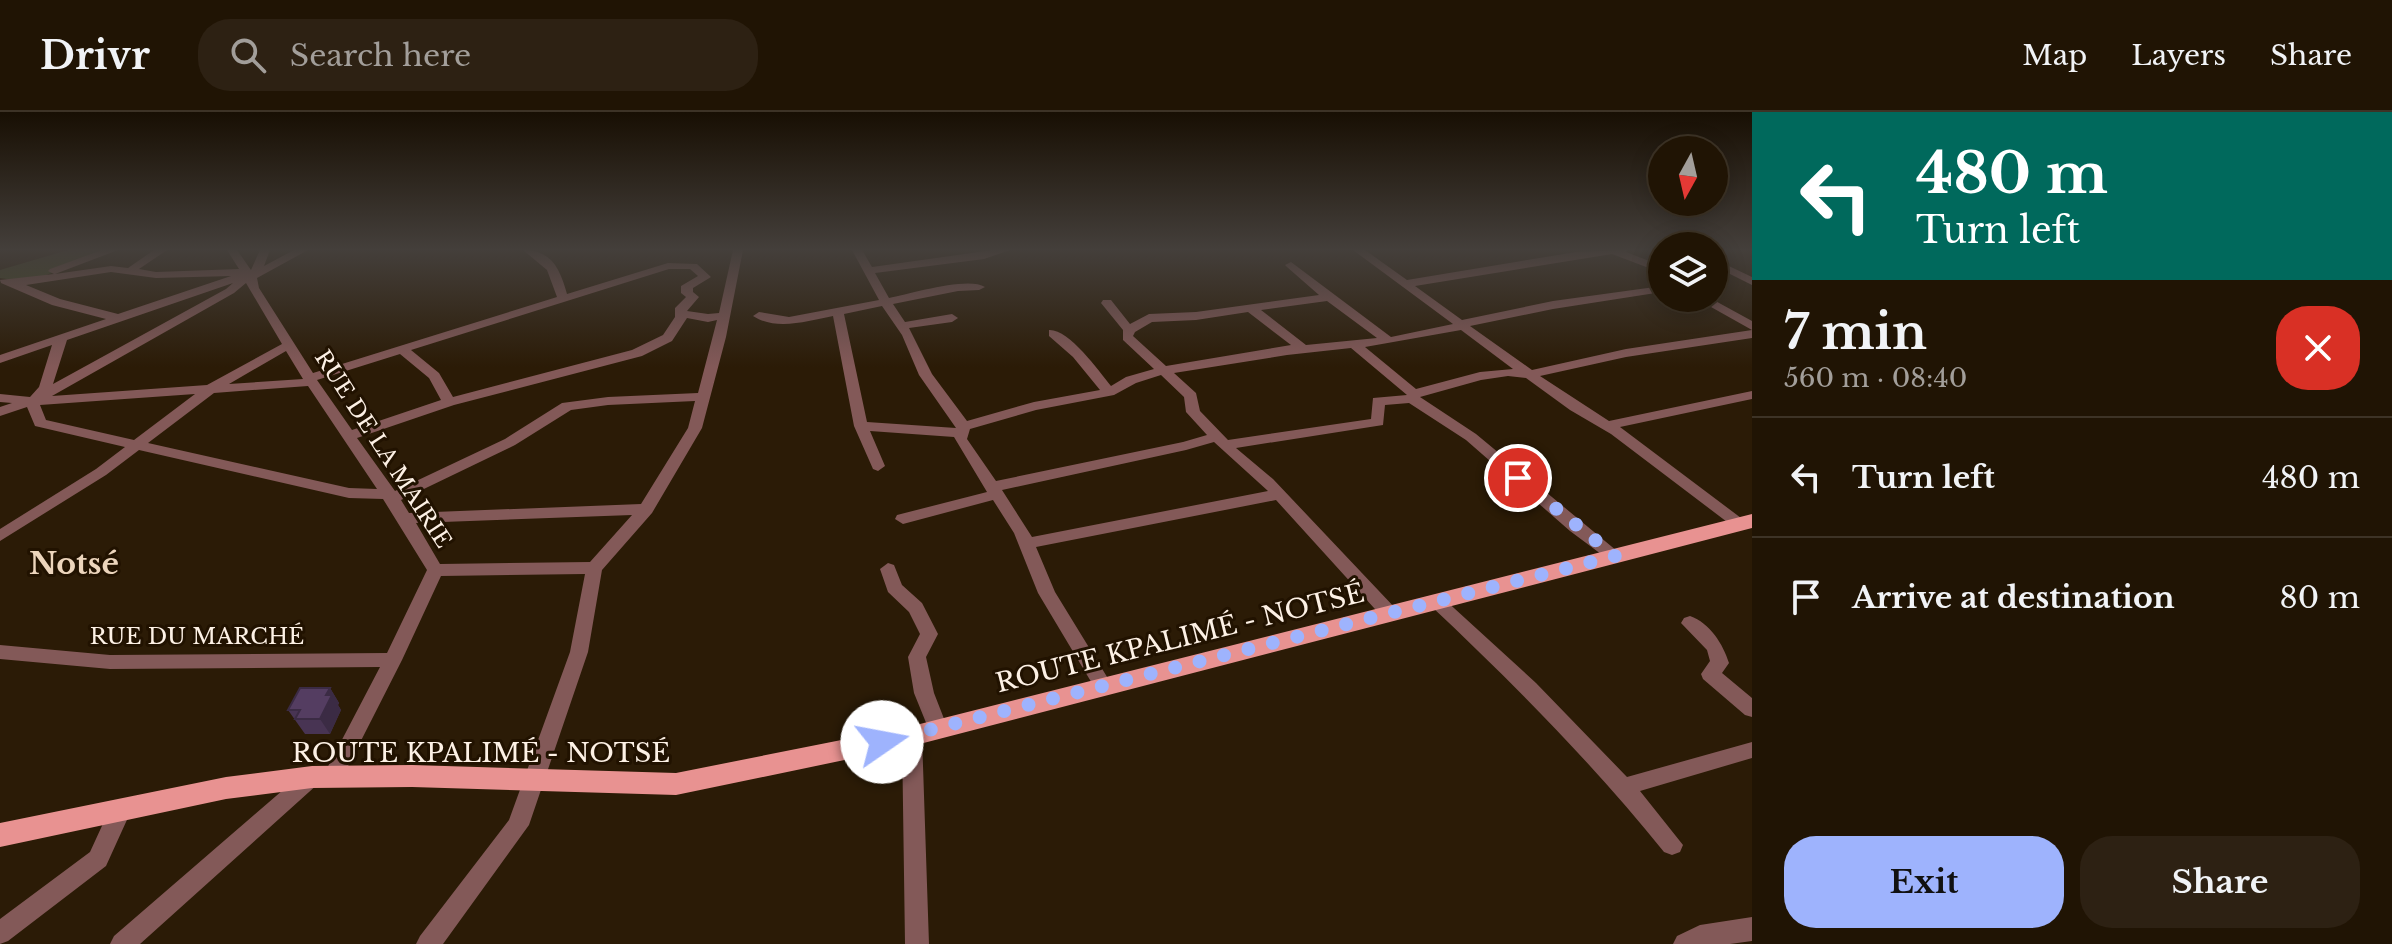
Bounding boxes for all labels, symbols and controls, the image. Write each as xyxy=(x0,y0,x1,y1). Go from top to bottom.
search box xyxy=(198,19,758,91)
text: Drivr xyxy=(40,32,150,79)
icon: search xyxy=(226,33,270,77)
text: Search here xyxy=(290,37,471,74)
text: Map xyxy=(2022,38,2087,73)
text: Layers xyxy=(2131,38,2226,73)
text: Share xyxy=(2270,38,2352,73)
north arrow xyxy=(1648,136,1728,216)
map controls xyxy=(1648,136,1728,312)
text: 480 m xyxy=(1916,139,2108,208)
icon: left xyxy=(1784,144,1888,248)
text: Turn left xyxy=(1916,208,2080,253)
button: layers xyxy=(1648,232,1728,312)
text: 7 min xyxy=(1784,302,1927,362)
button: close xyxy=(2276,306,2360,390)
street label: RUE DE LA MAIRIE xyxy=(309,345,457,553)
text: 560 m · 08:40 xyxy=(1784,362,1967,394)
pin xyxy=(1484,444,1552,512)
icon: left xyxy=(1784,455,1828,499)
icon: arrive xyxy=(1496,456,1540,500)
text: Turn left xyxy=(1852,459,1995,496)
text: 480 m xyxy=(2262,459,2360,496)
district label: Notsé xyxy=(29,545,119,582)
icon: arrive xyxy=(1784,575,1828,619)
street label: ROUTE KPALIMÉ - NOTSÉ xyxy=(993,577,1367,699)
text: Arrive at destination xyxy=(1852,579,2175,616)
text: 80 m xyxy=(2280,579,2360,616)
street label: RUE DU MARCHÉ xyxy=(90,622,304,650)
position arrow xyxy=(840,700,924,784)
street label: ROUTE KPALIMÉ - NOTSÉ xyxy=(292,737,670,769)
button: Exit xyxy=(1784,836,2064,928)
button: Share xyxy=(2080,836,2360,928)

